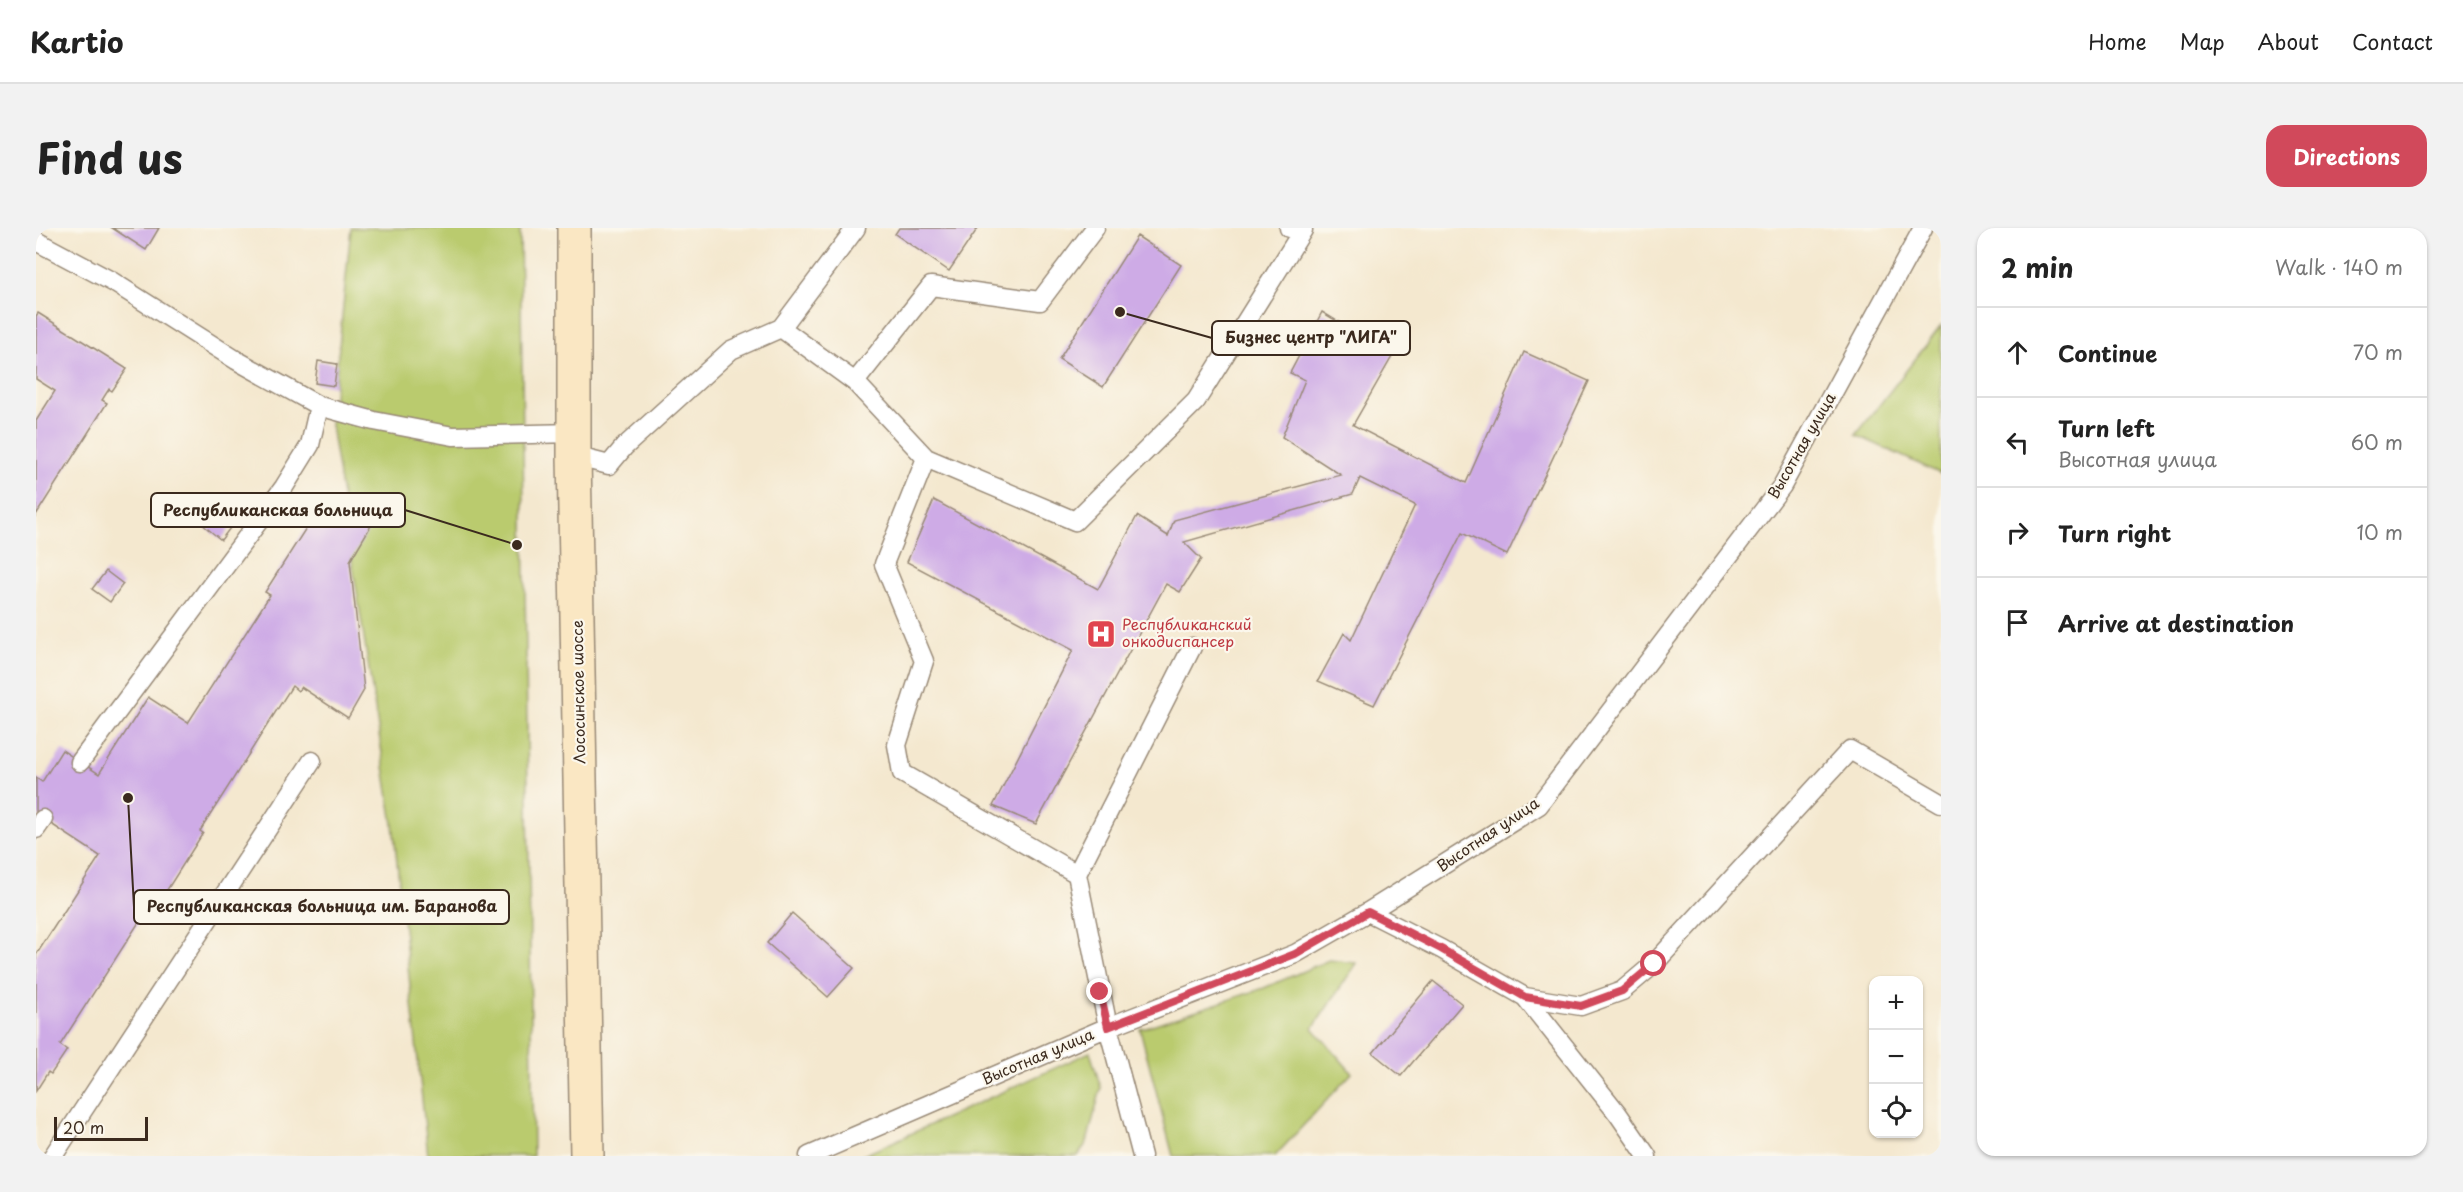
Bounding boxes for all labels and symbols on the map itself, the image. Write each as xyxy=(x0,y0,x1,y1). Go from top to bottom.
callout: Бизнес центр "ЛИГА" xyxy=(1212,321,1410,355)
text: Бизнес центр "ЛИГА" xyxy=(1225,324,1397,348)
street label: Высотная улица xyxy=(1761,387,1841,503)
callout: Республиканская больница xyxy=(151,493,405,527)
text: Республиканская больница xyxy=(163,497,393,521)
place label: Республиканский онкодиспансер xyxy=(1122,612,1252,652)
hospital icon: Республиканский онкодиспансер xyxy=(1085,618,1117,650)
street label: Лососинское шоссе xyxy=(565,620,590,764)
street label: Высотная улица xyxy=(1431,791,1543,877)
callout: Республиканская больница им. Баранова xyxy=(134,890,509,924)
text: Республиканская больница им. Баранова xyxy=(147,893,498,917)
route start xyxy=(1640,950,1666,976)
route end xyxy=(1086,978,1112,1004)
street label: Высотная улица xyxy=(978,1022,1097,1089)
scale bar xyxy=(54,1114,148,1142)

